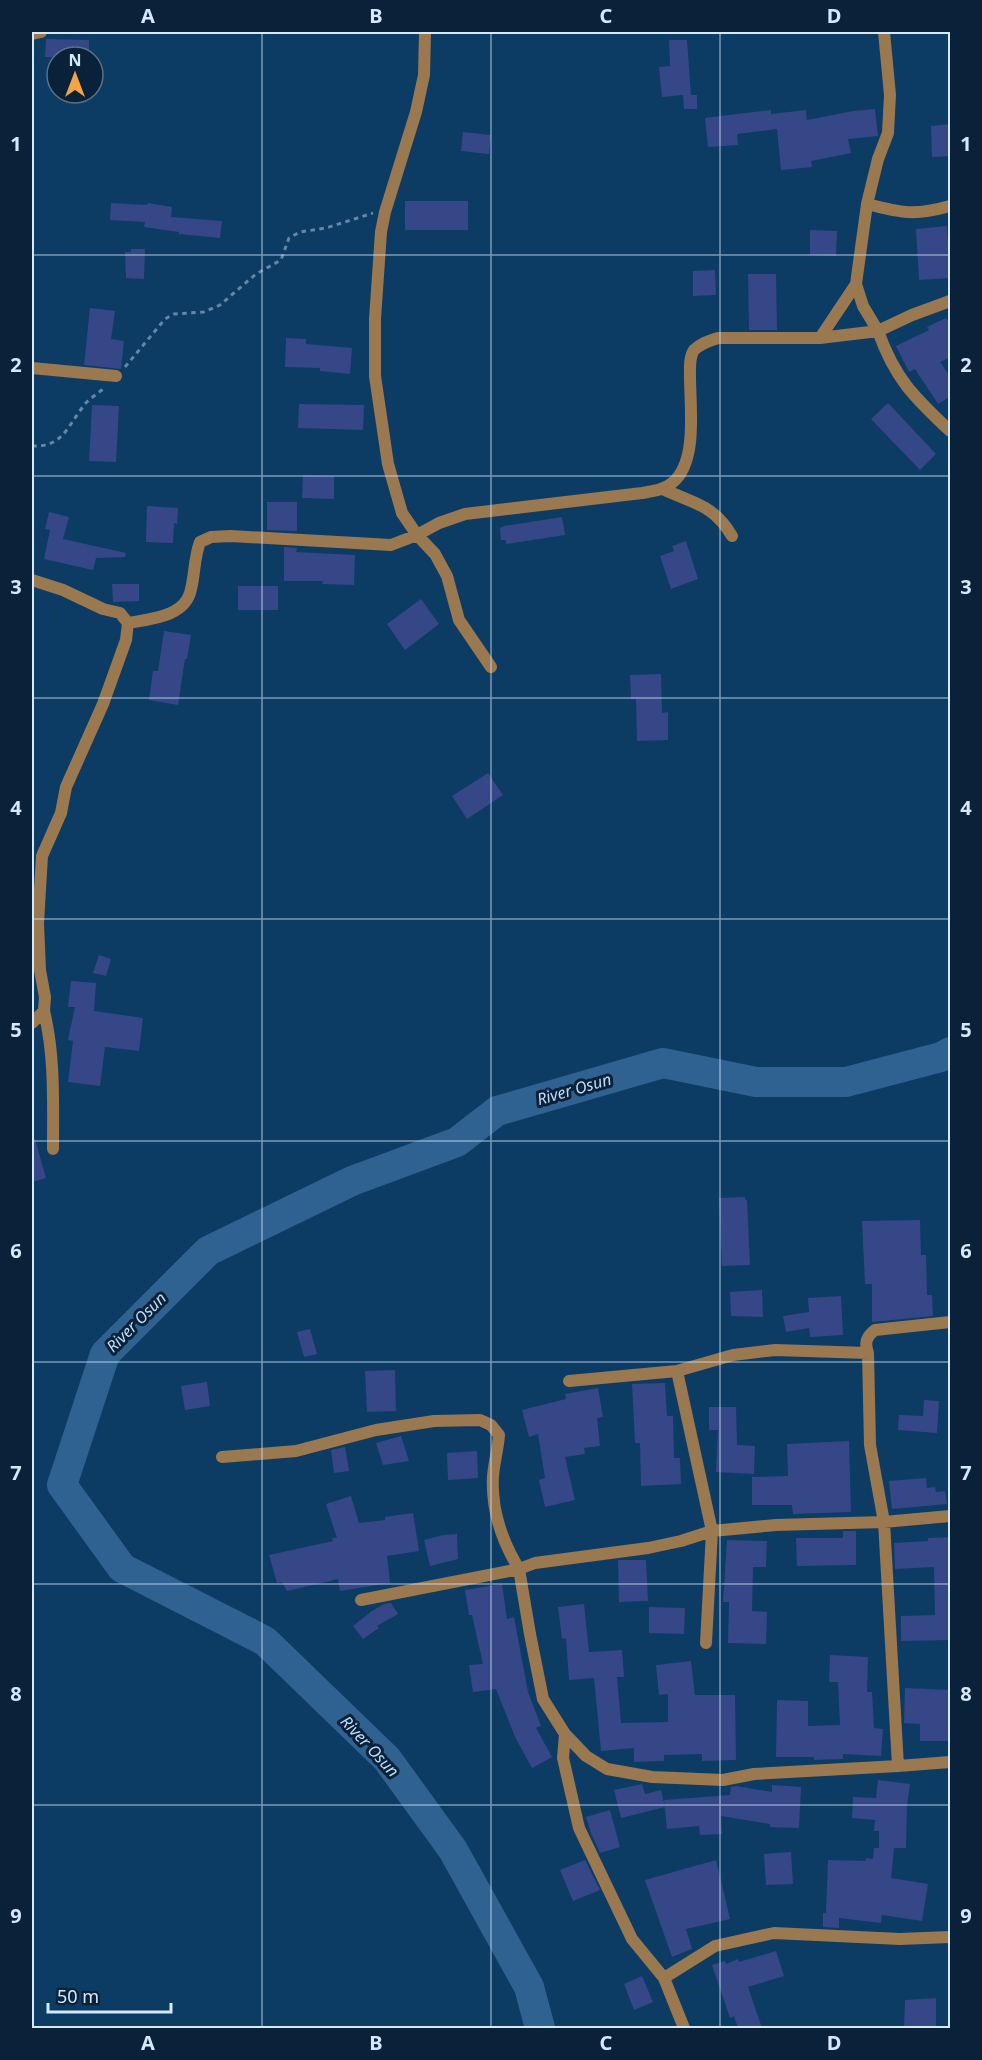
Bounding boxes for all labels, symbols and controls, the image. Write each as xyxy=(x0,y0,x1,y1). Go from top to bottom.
text: A xyxy=(141,2,155,29)
text: B xyxy=(369,2,383,29)
text: C xyxy=(600,2,613,29)
text: D xyxy=(827,2,841,29)
north arrow xyxy=(45,45,105,105)
text: N xyxy=(68,49,82,71)
text: 1 xyxy=(10,130,22,157)
text: 1 xyxy=(960,130,972,157)
text: 2 xyxy=(10,351,22,378)
text: 2 xyxy=(960,351,972,378)
text: 3 xyxy=(10,573,22,600)
text: 3 xyxy=(960,573,972,600)
text: 4 xyxy=(10,794,22,821)
text: 4 xyxy=(960,794,972,821)
text: 5 xyxy=(10,1016,22,1043)
text: 5 xyxy=(960,1016,972,1043)
water label: River Osun xyxy=(534,1068,614,1110)
text: 6 xyxy=(10,1237,22,1264)
text: 6 xyxy=(960,1237,972,1264)
water label: River Osun xyxy=(101,1287,171,1357)
text: 7 xyxy=(10,1459,22,1486)
text: 7 xyxy=(960,1459,972,1486)
text: 8 xyxy=(10,1680,22,1707)
text: 8 xyxy=(960,1680,972,1707)
water label: River Osun xyxy=(336,1711,404,1781)
text: 9 xyxy=(10,1902,22,1929)
text: 9 xyxy=(960,1902,972,1929)
scale bar xyxy=(48,1976,171,2014)
text: 50 m xyxy=(57,1984,99,2008)
text: A xyxy=(141,2029,155,2056)
text: B xyxy=(369,2029,383,2056)
text: C xyxy=(600,2029,613,2056)
text: D xyxy=(827,2029,841,2056)

